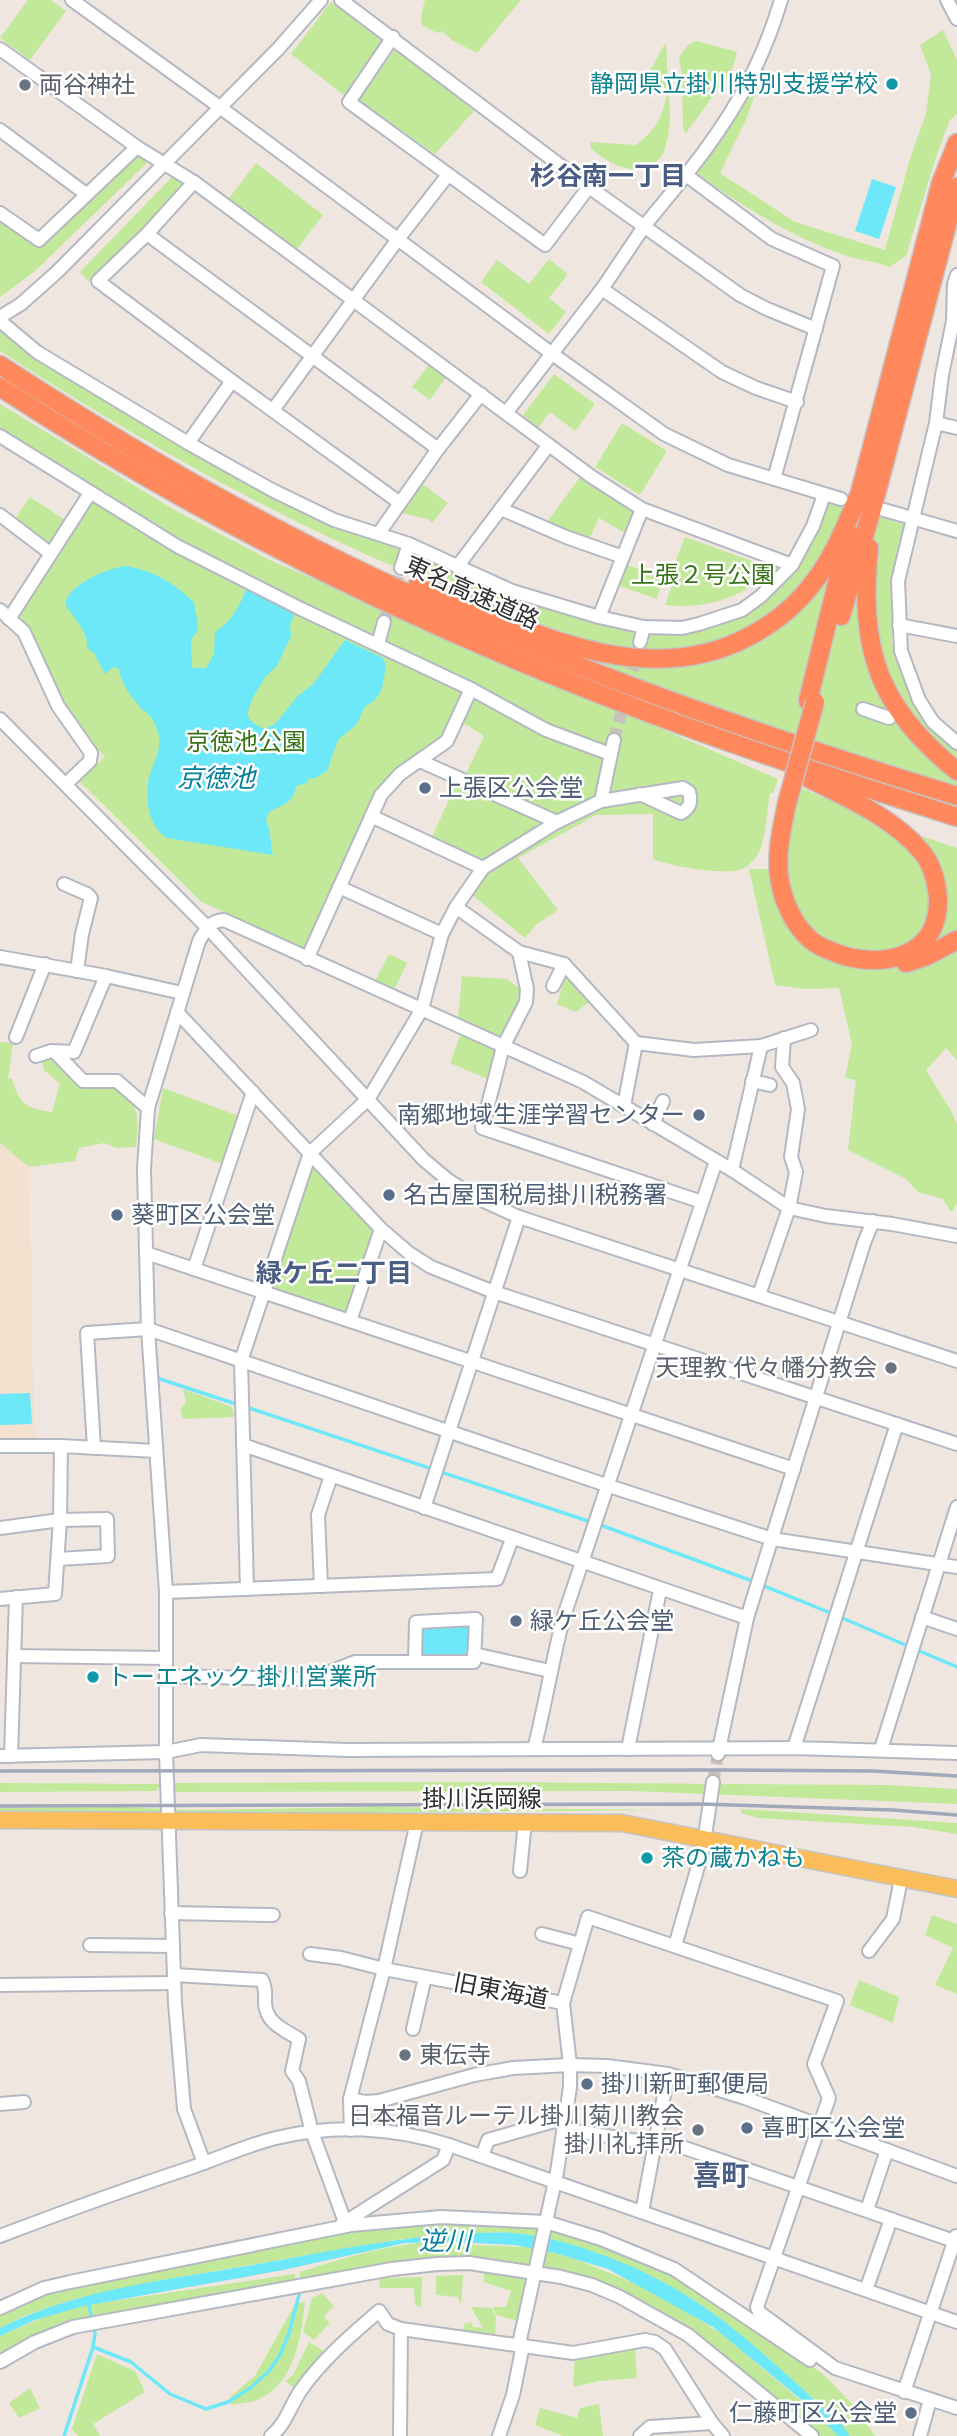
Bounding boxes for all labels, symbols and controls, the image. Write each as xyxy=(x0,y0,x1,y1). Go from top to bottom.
place label: 静岡県立掛川特別支援学校 xyxy=(590,67,878,99)
place label: 両谷神社 xyxy=(39,68,135,100)
marker: 静岡県立掛川特別支援学校 xyxy=(884,76,900,92)
marker: 両谷神社 xyxy=(17,77,33,93)
district label: 杉谷南一丁目 xyxy=(530,158,686,192)
street label: 東名高速道路 xyxy=(400,548,545,636)
park label: 上張２号公園 xyxy=(631,558,775,590)
park label: 京徳池公園 xyxy=(186,725,306,757)
water label: 京徳池 xyxy=(177,760,258,794)
place label: 上張区公会堂 xyxy=(439,771,583,803)
marker: 上張区公会堂 xyxy=(417,780,433,796)
place label: 南郷地域生涯学習センター xyxy=(397,1098,685,1130)
marker: 南郷地域生涯学習センター xyxy=(691,1107,707,1123)
place label: 名古屋国税局掛川税務署 xyxy=(403,1178,667,1210)
marker: 名古屋国税局掛川税務署 xyxy=(381,1187,397,1203)
place label: 葵町区公会堂 xyxy=(131,1198,275,1230)
marker: 葵町区公会堂 xyxy=(109,1207,125,1223)
district label: 緑ケ丘二丁目 xyxy=(256,1255,412,1289)
place label: 天理教 代々幡分教会 xyxy=(655,1351,877,1383)
marker: 天理教 代々幡分教会 xyxy=(883,1360,899,1376)
place label: 緑ケ丘公会堂 xyxy=(530,1604,674,1636)
marker: 緑ケ丘公会堂 xyxy=(508,1613,524,1629)
place label: トーエネック 掛川営業所 xyxy=(107,1660,377,1692)
marker: トーエネック 掛川営業所 xyxy=(85,1669,101,1685)
street label: 掛川浜岡線 xyxy=(422,1782,542,1814)
place label: 茶の蔵かねも xyxy=(661,1841,805,1873)
marker: 茶の蔵かねも xyxy=(639,1850,655,1866)
street label: 旧東海道 xyxy=(451,1965,551,2015)
place label: 東伝寺 xyxy=(419,2038,491,2070)
marker: 東伝寺 xyxy=(397,2047,413,2063)
place label: 掛川新町郵便局 xyxy=(601,2067,769,2099)
marker: 掛川新町郵便局 xyxy=(579,2076,595,2092)
place label: 日本福音ルーテル掛川菊川教会 掛川礼拝所 xyxy=(348,2099,684,2159)
place label: 喜町区公会堂 xyxy=(761,2111,905,2143)
marker: 喜町区公会堂 xyxy=(739,2120,755,2136)
marker: 日本福音ルーテル掛川菊川教会 掛川礼拝所 xyxy=(690,2122,706,2138)
district label: 喜町 xyxy=(693,2156,749,2193)
water label: 逆川 xyxy=(419,2223,474,2257)
place label: 仁藤町区公会堂 xyxy=(729,2396,897,2428)
marker: 仁藤町区公会堂 xyxy=(903,2405,919,2421)

